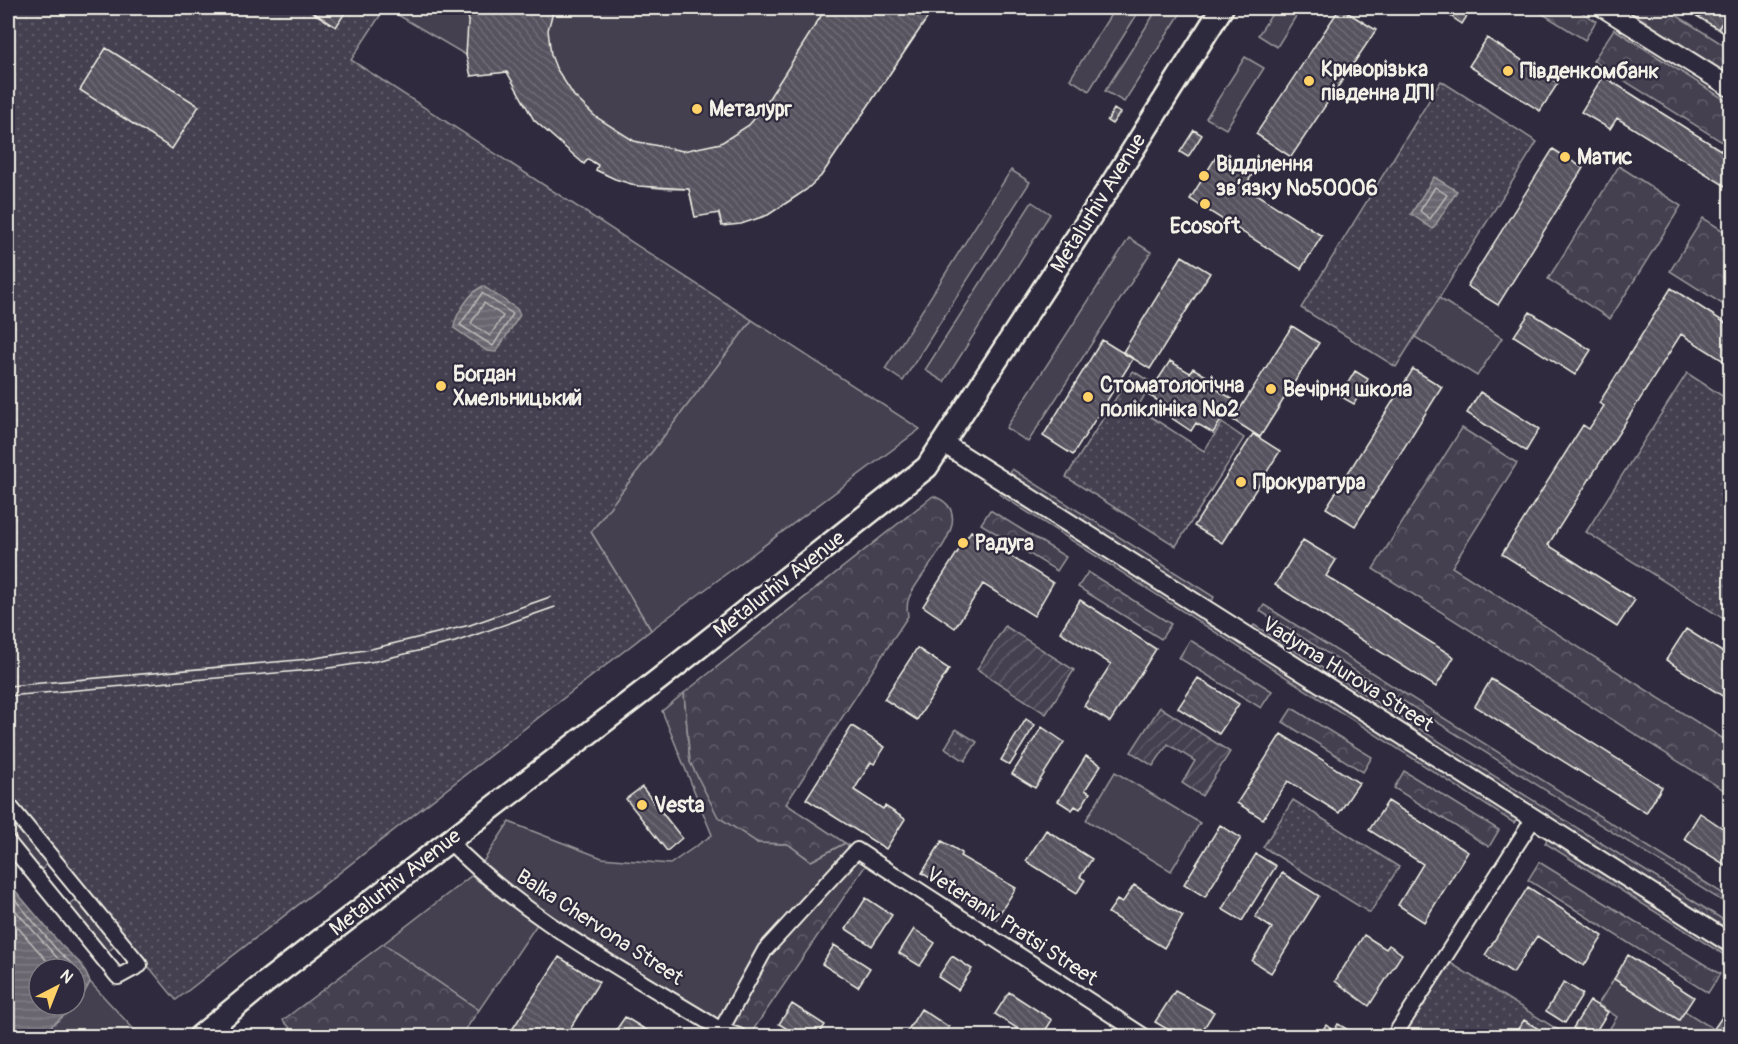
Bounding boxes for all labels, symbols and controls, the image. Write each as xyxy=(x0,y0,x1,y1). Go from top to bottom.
place label: Криворізька південна ДПІ xyxy=(1321,56,1435,107)
place label: Південкомбанк xyxy=(1520,58,1659,85)
marker: Південкомбанк xyxy=(1501,64,1515,78)
marker: Криворізька південна ДПІ xyxy=(1302,74,1316,88)
place label: Металург xyxy=(709,96,793,123)
marker: Металург xyxy=(690,102,704,116)
street label: Metalurhiv Avenue xyxy=(1045,128,1153,278)
place label: Матис xyxy=(1577,144,1633,171)
marker: Матис xyxy=(1558,150,1572,164)
place label: Відділення зв’язку №50006 xyxy=(1216,151,1378,202)
marker: Відділення зв’язку №50006 xyxy=(1197,169,1211,183)
marker: Ecosoft xyxy=(1198,197,1212,211)
place label: Ecosoft xyxy=(1170,213,1241,240)
place label: Богдан Хмельницький xyxy=(453,361,582,412)
place label: Стоматологічна поліклініка №2 xyxy=(1100,372,1244,423)
place label: Вечірня школа xyxy=(1283,376,1412,403)
marker: Богдан Хмельницький xyxy=(434,379,448,393)
marker: Вечірня школа xyxy=(1264,382,1278,396)
marker: Стоматологічна поліклініка №2 xyxy=(1081,390,1095,404)
place label: Прокуратура xyxy=(1253,469,1366,496)
marker: Прокуратура xyxy=(1234,475,1248,489)
street label: Metalurhiv Avenue xyxy=(708,524,851,644)
place label: Радуга xyxy=(975,530,1034,557)
marker: Радуга xyxy=(956,536,970,550)
street label: Vadyma Hurova Street xyxy=(1257,611,1439,738)
place label: Vesta xyxy=(654,792,705,819)
marker: Vesta xyxy=(635,798,649,812)
street label: Metalurhiv Avenue xyxy=(324,822,467,942)
street label: Veteraniv Pratsi Street xyxy=(921,861,1103,992)
street label: Balka Chervona Street xyxy=(511,863,689,992)
north arrow xyxy=(27,957,87,1017)
text: N xyxy=(56,966,77,988)

